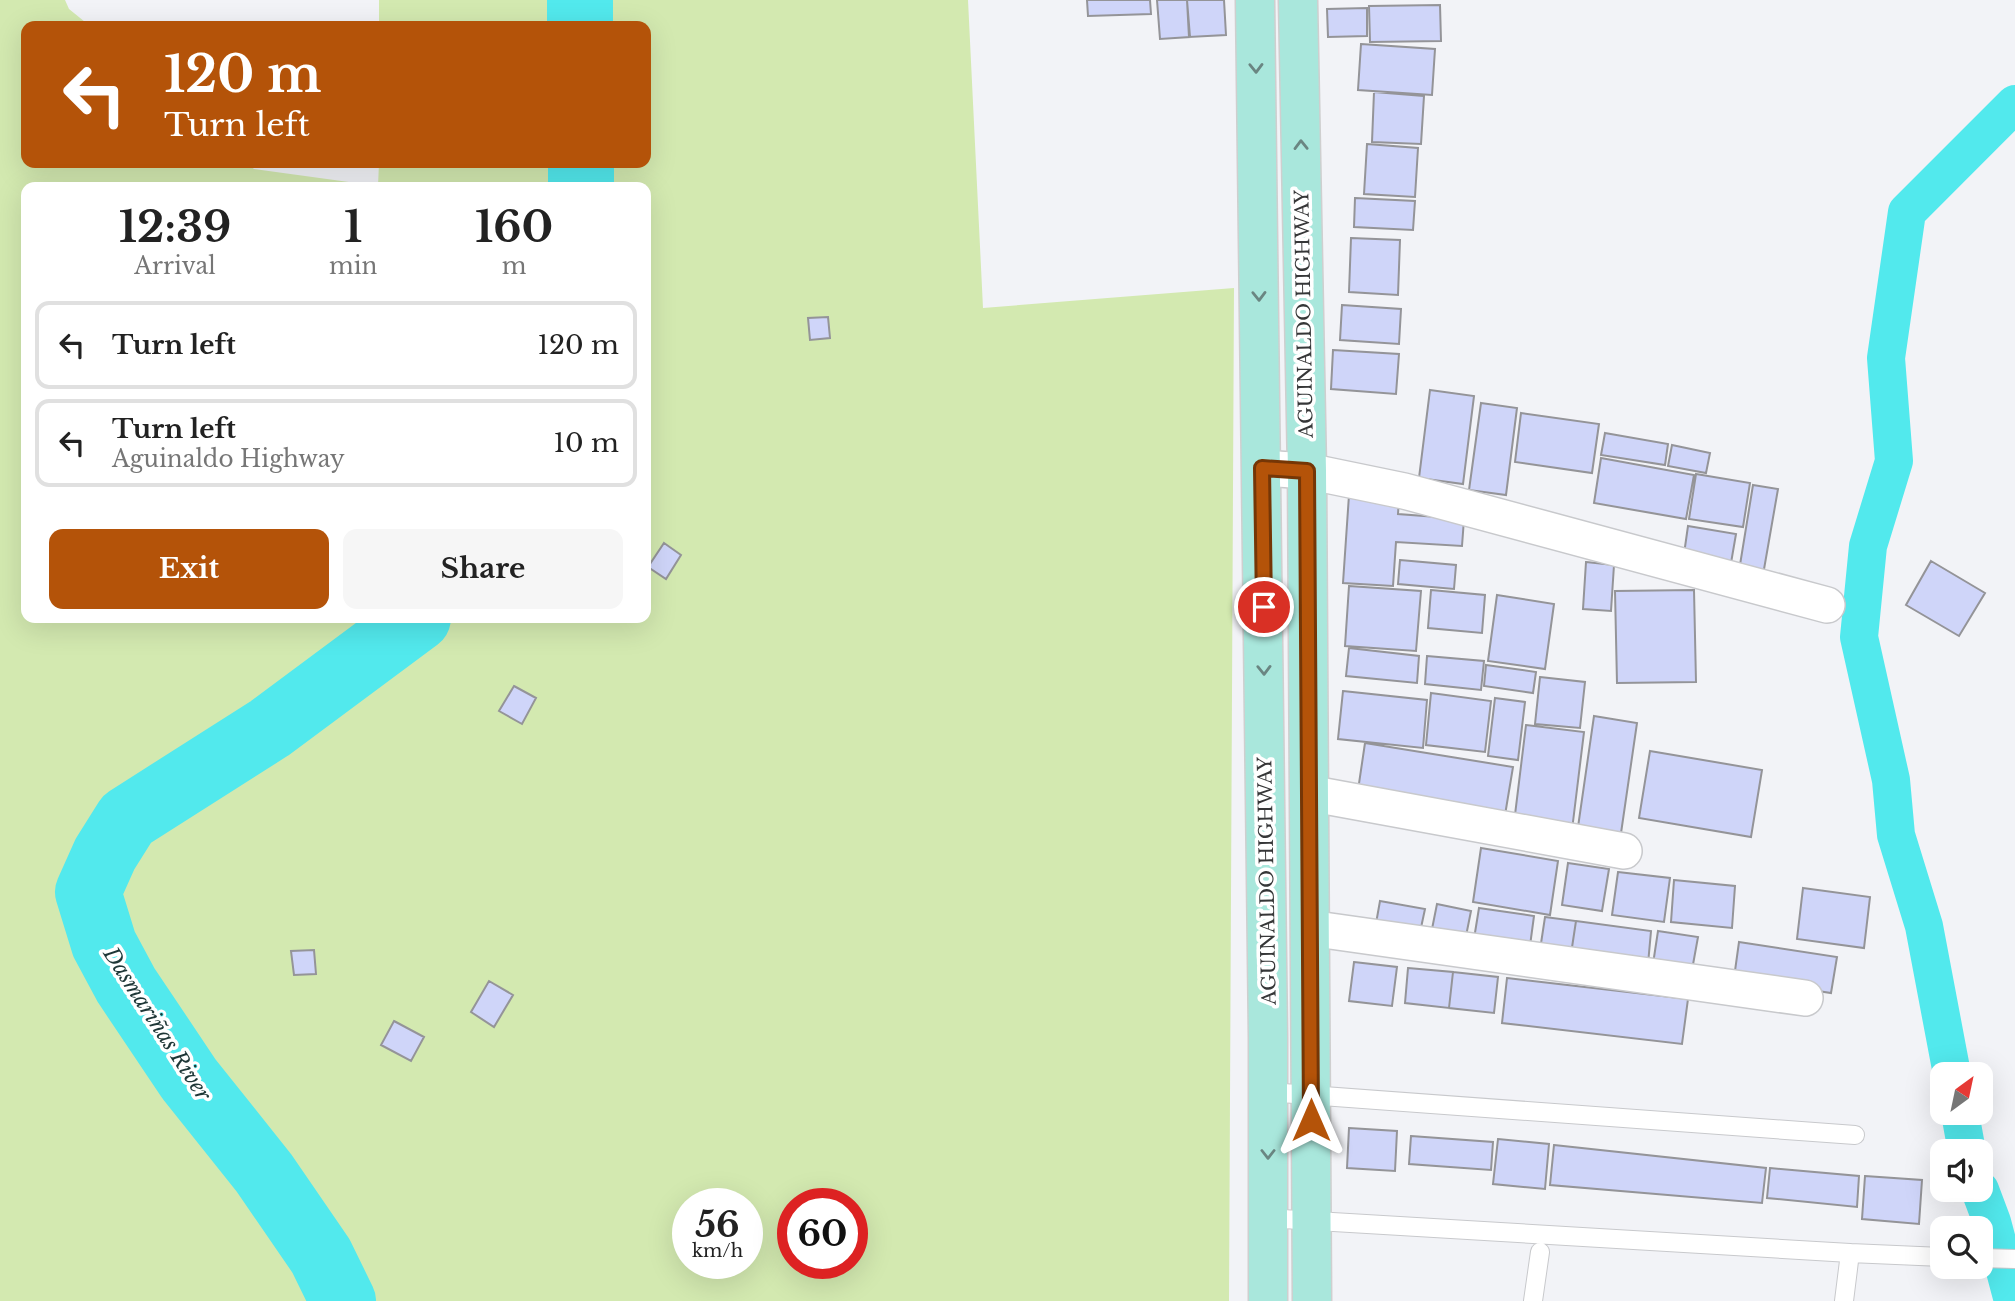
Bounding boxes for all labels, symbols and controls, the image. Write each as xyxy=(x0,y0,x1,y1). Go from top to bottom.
text: 120 m xyxy=(164,44,322,105)
icon: left xyxy=(49,49,140,140)
one-way arrow xyxy=(1248,63,1264,74)
text: Turn left xyxy=(164,105,310,145)
one-way arrow xyxy=(1293,139,1309,150)
street label: AGUINALDO HIGHWAY xyxy=(1290,190,1318,439)
text: 12:39 xyxy=(119,201,231,253)
text: 1 xyxy=(344,201,362,253)
text: 160 xyxy=(475,201,553,253)
text: Arrival xyxy=(134,252,216,280)
text: min xyxy=(329,252,377,280)
text: m xyxy=(502,252,527,280)
one-way arrow xyxy=(1252,290,1267,301)
icon: left xyxy=(53,326,91,364)
text: Turn left xyxy=(112,329,236,361)
text: 120 m xyxy=(537,329,619,361)
text: Turn left xyxy=(112,413,236,445)
icon: left xyxy=(53,424,91,462)
text: 10 m xyxy=(553,427,619,459)
text: Aguinaldo Highway xyxy=(112,445,345,473)
button: Exit xyxy=(49,529,329,609)
button: Share xyxy=(343,529,623,609)
pin xyxy=(1234,577,1294,637)
icon: arrive xyxy=(1245,588,1283,626)
one-way arrow xyxy=(1256,665,1272,676)
street label: AGUINALDO HIGHWAY xyxy=(1253,757,1281,1006)
water label: Dasmariñas River xyxy=(97,942,217,1107)
north arrow xyxy=(1930,1062,1993,1125)
map controls xyxy=(1930,1062,1993,1279)
position arrow xyxy=(1274,1083,1348,1157)
button: sound xyxy=(1930,1139,1993,1202)
one-way arrow xyxy=(1260,1149,1276,1160)
speed limit sign: 60 xyxy=(777,1188,868,1279)
text: 56 xyxy=(695,1203,740,1246)
button: search xyxy=(1930,1216,1993,1279)
text: km/h xyxy=(692,1240,743,1262)

